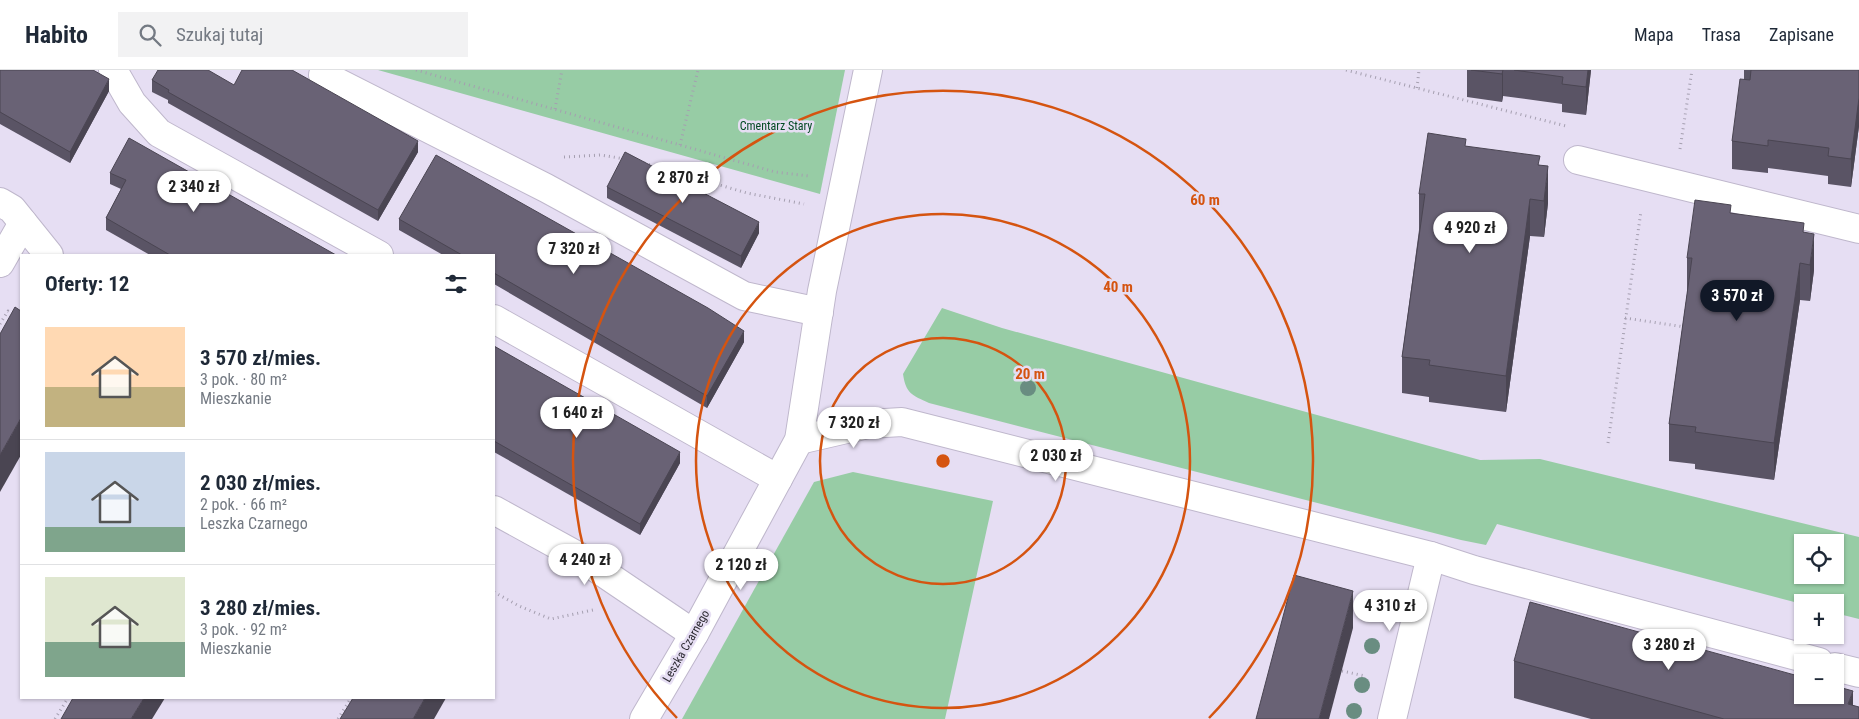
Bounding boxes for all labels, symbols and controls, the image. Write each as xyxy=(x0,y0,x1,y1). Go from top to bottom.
search box xyxy=(118,12,468,57)
text: Habito xyxy=(25,21,88,49)
icon: search xyxy=(136,21,164,49)
text: Szukaj tutaj xyxy=(176,23,263,46)
text: Mapa xyxy=(1634,24,1674,45)
text: Trasa xyxy=(1702,24,1741,45)
text: Zapisane xyxy=(1769,24,1834,45)
park label: Cmentarz Stary xyxy=(740,119,812,133)
pin: 2 870 zł xyxy=(631,162,735,204)
text: 2 870 zł xyxy=(657,168,709,187)
pin: 2 340 zł xyxy=(142,170,246,213)
text: 2 340 zł xyxy=(168,177,220,196)
text: 60 m xyxy=(1190,191,1220,209)
pin: 4 920 zł xyxy=(1418,212,1522,254)
text: 4 920 zł xyxy=(1444,218,1496,237)
pin: 7 320 zł xyxy=(522,232,626,275)
text: 7 320 zł xyxy=(548,239,600,258)
icon: filters xyxy=(442,270,470,298)
text: Oferty: 12 xyxy=(45,272,129,296)
text: 40 m xyxy=(1103,278,1133,296)
pin: 3 570 zł xyxy=(1685,280,1789,322)
text: 3 570 zł xyxy=(1711,286,1763,305)
text: 3 570 zł/mies. xyxy=(200,346,321,370)
icon: home xyxy=(85,347,145,407)
text: 20 m xyxy=(1015,365,1045,383)
text: 3 pok. · 80 m² xyxy=(200,370,287,389)
text: Mieszkanie xyxy=(200,389,271,408)
pin: 1 640 zł xyxy=(525,396,629,439)
text: 1 640 zł xyxy=(551,403,603,422)
pin: 7 320 zł xyxy=(802,406,906,449)
text: 7 320 zł xyxy=(828,413,880,432)
pin: 2 030 zł xyxy=(1004,440,1108,482)
text: 2 030 zł xyxy=(1030,446,1082,465)
centre of rings xyxy=(934,452,952,470)
text: 2 030 zł/mies. xyxy=(200,471,321,495)
icon: home xyxy=(85,472,145,532)
text: 2 pok. · 66 m² xyxy=(200,495,287,514)
text: Leszka Czarnego xyxy=(200,514,308,533)
map controls xyxy=(1794,534,1844,704)
button: locate xyxy=(1794,534,1844,584)
pin: 4 240 zł xyxy=(533,544,637,586)
pin: 2 120 zł xyxy=(689,548,793,591)
text: 4 240 zł xyxy=(559,550,611,569)
text: 2 120 zł xyxy=(715,555,767,574)
pin: 4 310 zł xyxy=(1338,590,1442,632)
button: + xyxy=(1794,594,1844,644)
text: 3 280 zł/mies. xyxy=(200,596,321,620)
text: 4 310 zł xyxy=(1364,596,1416,615)
icon: home xyxy=(85,597,145,657)
street label: Leszka Czarnego xyxy=(660,607,712,685)
text: 3 pok. · 92 m² xyxy=(200,620,287,639)
pin: 3 280 zł xyxy=(1617,628,1721,671)
text: 3 280 zł xyxy=(1643,635,1695,654)
text: Mieszkanie xyxy=(200,639,271,658)
button: − xyxy=(1794,654,1844,704)

